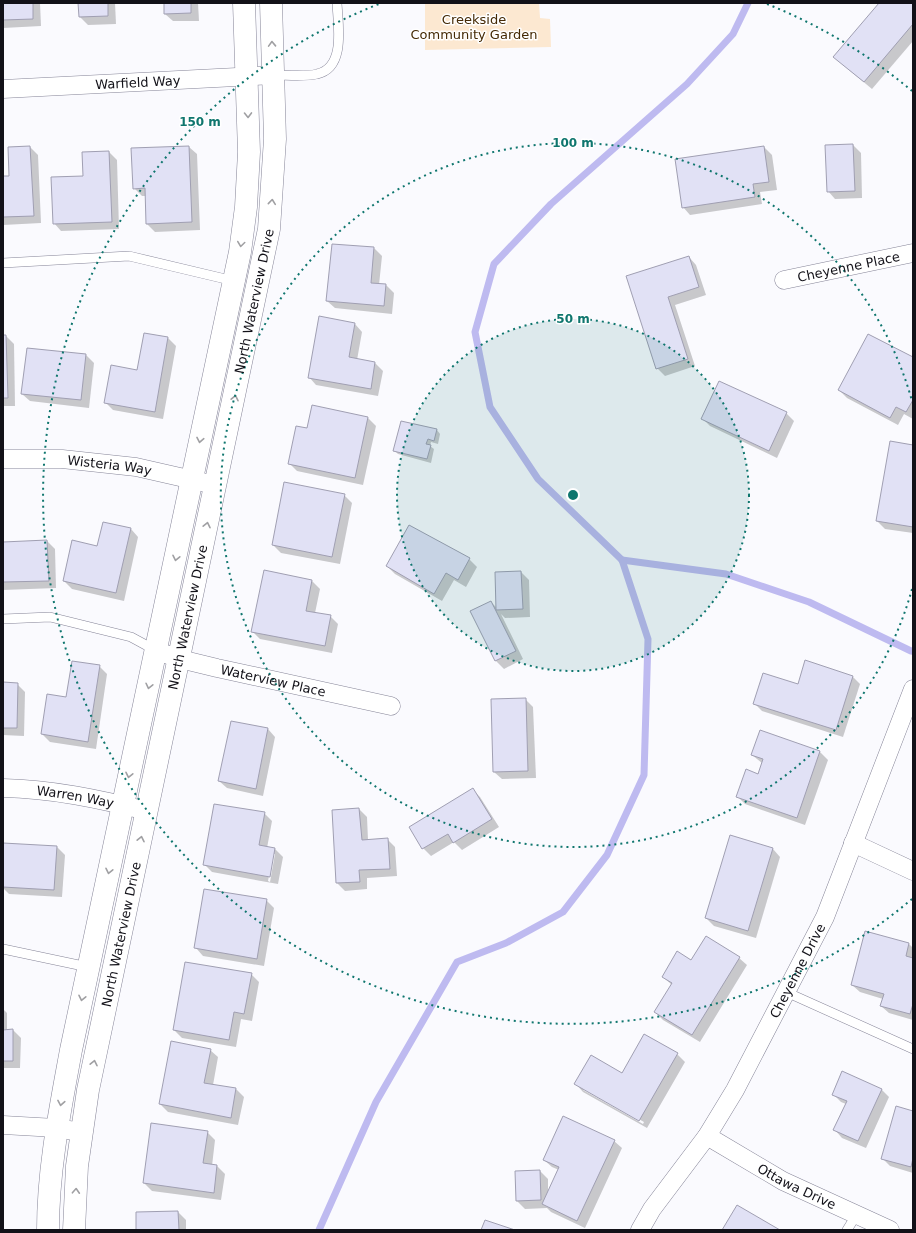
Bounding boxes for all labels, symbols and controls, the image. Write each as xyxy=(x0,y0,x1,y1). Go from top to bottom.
park label: Creekside Community Garden xyxy=(410,12,538,42)
one-way arrow xyxy=(268,41,277,47)
street label: Warfield Way xyxy=(95,72,181,92)
one-way arrow xyxy=(244,112,252,118)
text: 150 m xyxy=(179,115,221,129)
text: 100 m xyxy=(552,136,594,150)
one-way arrow xyxy=(267,199,276,205)
street label: North Waterview Drive xyxy=(231,227,276,375)
one-way arrow xyxy=(237,241,246,248)
street label: Cheyenne Place xyxy=(796,248,901,285)
text: 50 m xyxy=(556,312,590,326)
one-way arrow xyxy=(230,395,238,401)
one-way arrow xyxy=(196,437,205,443)
street label: Wisteria Way xyxy=(67,452,154,478)
centre of rings xyxy=(566,488,580,502)
one-way arrow xyxy=(203,522,211,528)
street label: North Waterview Drive xyxy=(165,543,210,691)
one-way arrow xyxy=(172,555,180,562)
street label: Waterview Place xyxy=(219,662,327,699)
one-way arrow xyxy=(145,682,154,689)
one-way arrow xyxy=(126,772,134,778)
street label: Warren Way xyxy=(36,783,116,810)
one-way arrow xyxy=(136,836,144,843)
street label: North Waterview Drive xyxy=(98,860,143,1008)
one-way arrow xyxy=(105,868,113,874)
street label: Cheyenne Drive xyxy=(766,921,828,1020)
one-way arrow xyxy=(78,995,86,1001)
one-way arrow xyxy=(89,1059,98,1066)
one-way arrow xyxy=(58,1099,66,1106)
street label: Ottawa Drive xyxy=(755,1160,839,1212)
one-way arrow xyxy=(71,1188,80,1194)

